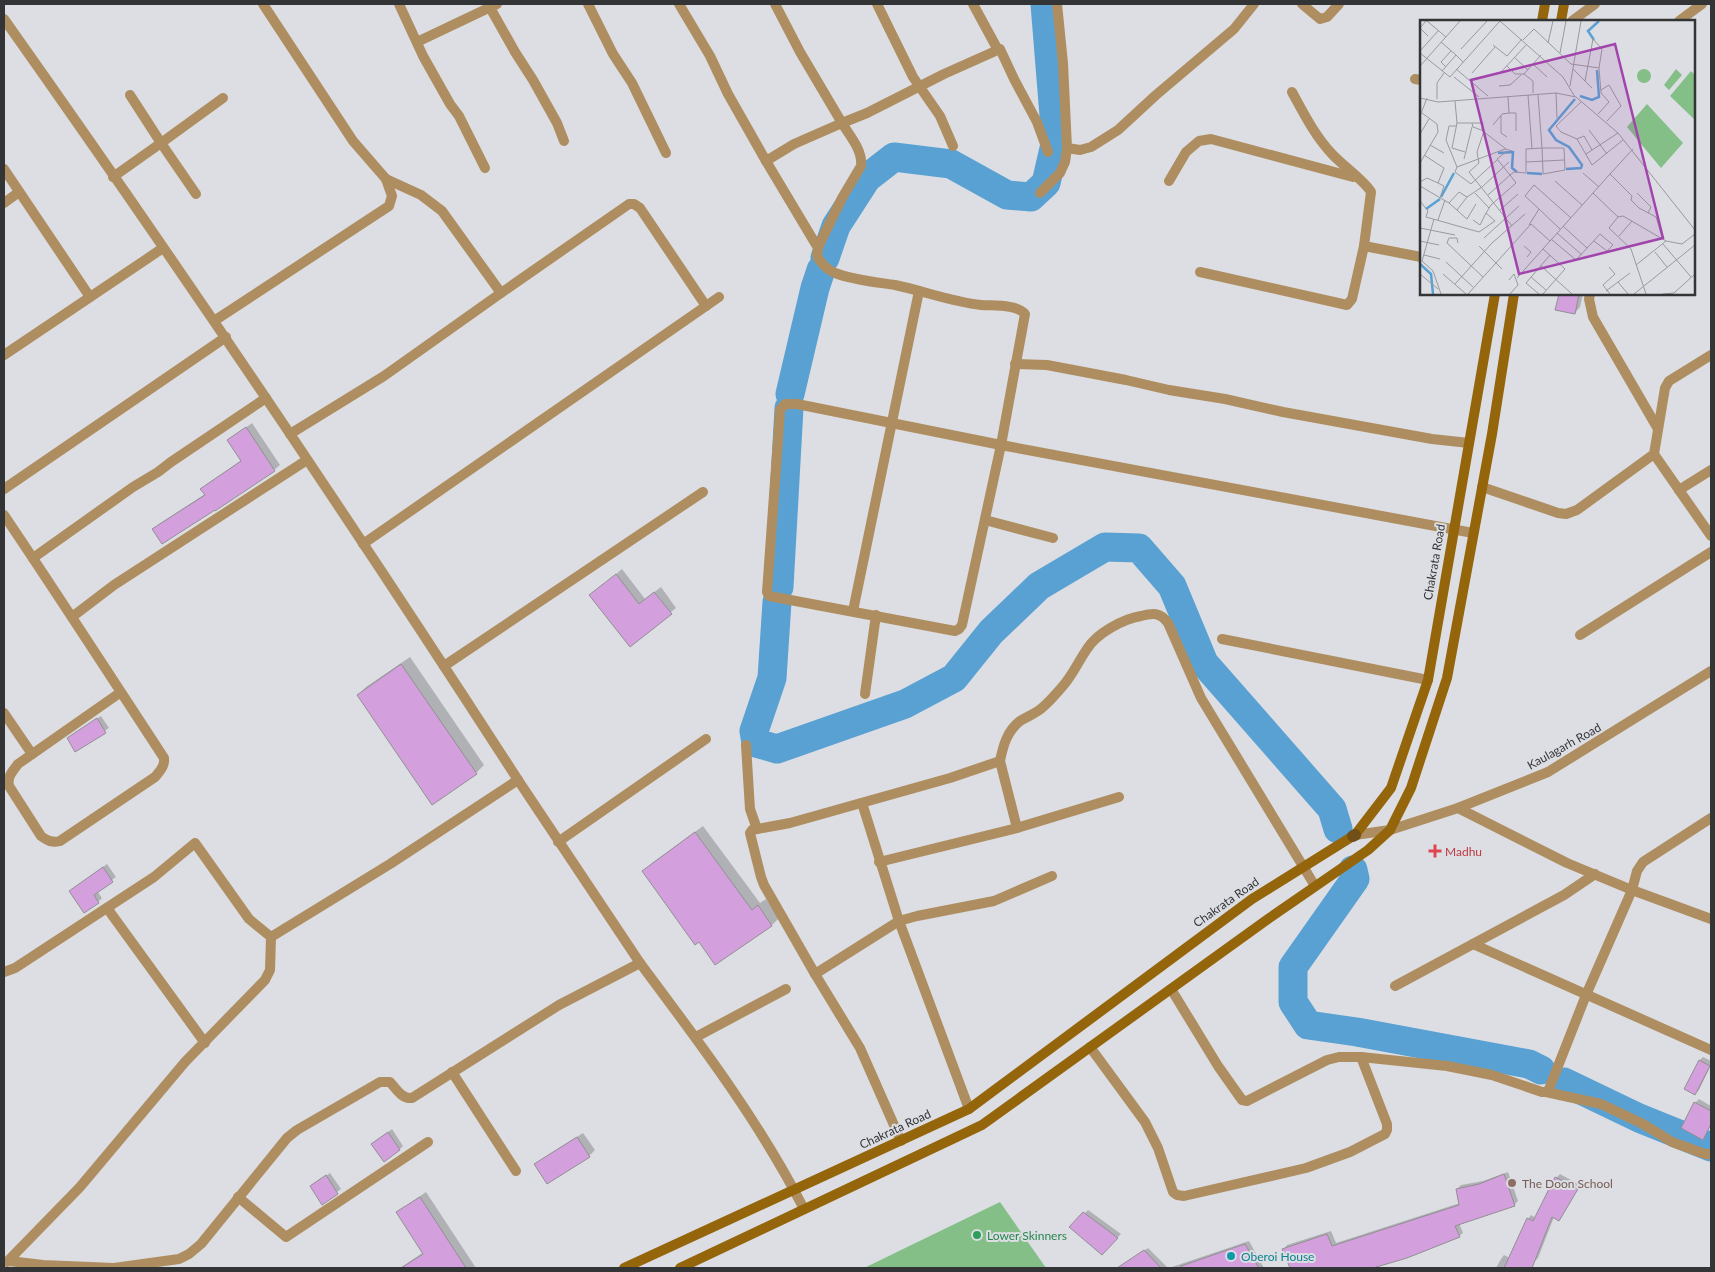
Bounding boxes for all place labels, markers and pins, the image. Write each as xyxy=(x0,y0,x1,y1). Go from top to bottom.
place label: Madhu xyxy=(1445,844,1482,859)
marker: Madhu xyxy=(1429,845,1441,857)
place label: The Doon School xyxy=(1522,1176,1613,1191)
marker: The Doon School xyxy=(1506,1177,1518,1189)
place label: Lower Skinners xyxy=(987,1228,1067,1243)
marker: Lower Skinners xyxy=(971,1229,983,1241)
place label: Oberoi House xyxy=(1241,1249,1314,1264)
marker: Oberoi House xyxy=(1225,1250,1237,1262)

